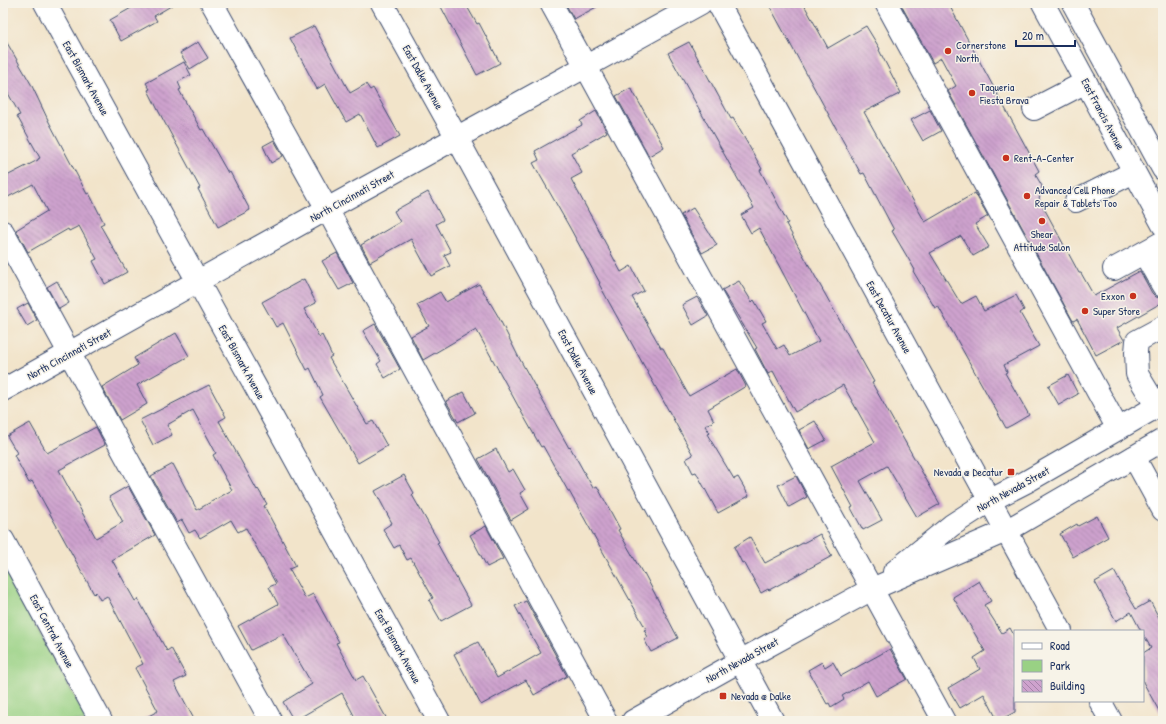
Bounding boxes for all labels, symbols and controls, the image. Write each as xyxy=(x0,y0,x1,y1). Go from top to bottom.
scale bar xyxy=(1016,22,1075,48)
text: 20 m xyxy=(1022,27,1044,44)
street label: East Bismark Avenue xyxy=(60,38,113,118)
place label: Cornerstone North xyxy=(956,38,1007,65)
street label: East Dalke Avenue xyxy=(400,42,447,112)
marker: Cornerstone North xyxy=(943,46,953,56)
street label: East Francis Avenue xyxy=(1078,76,1128,153)
place label: Taqueria Fiesta Brava xyxy=(979,80,1029,107)
marker: Taqueria Fiesta Brava xyxy=(967,88,977,98)
place label: Rent-A-Center xyxy=(1014,151,1075,165)
marker: Rent-A-Center xyxy=(1001,153,1011,163)
street label: North Cincinnati Street xyxy=(307,167,397,225)
place label: Advanced Cell Phone Repair & Tablets Too xyxy=(1035,183,1117,210)
marker: Advanced Cell Phone Repair & Tablets Too xyxy=(1022,191,1032,201)
marker: Shear Attitude Salon xyxy=(1037,216,1047,226)
place label: Shear Attitude Salon xyxy=(1014,227,1070,254)
street label: East Decatur Avenue xyxy=(863,278,915,356)
place label: Exxon xyxy=(1101,289,1125,303)
marker: Exxon xyxy=(1128,291,1138,301)
place label: Super Store xyxy=(1093,304,1141,318)
marker: Super Store xyxy=(1080,306,1090,316)
street label: East Bismark Avenue xyxy=(216,322,269,402)
street label: North Cincinnati Street xyxy=(24,325,114,383)
street label: East Dalke Avenue xyxy=(555,327,601,397)
street label: North Nevada Street xyxy=(974,463,1052,515)
place label: Nevada @ Decatur xyxy=(934,465,1004,479)
marker: Nevada @ Decatur xyxy=(1006,467,1016,477)
street label: East Central Avenue xyxy=(27,592,77,670)
street label: East Bismark Avenue xyxy=(372,606,425,686)
legend xyxy=(1014,630,1144,702)
street label: North Nevada Street xyxy=(703,634,781,686)
text: Road xyxy=(1050,637,1070,654)
text: Park xyxy=(1050,657,1070,674)
text: Building xyxy=(1050,677,1085,694)
place label: Nevada @ Dalke xyxy=(731,689,792,703)
marker: Nevada @ Dalke xyxy=(718,691,728,701)

